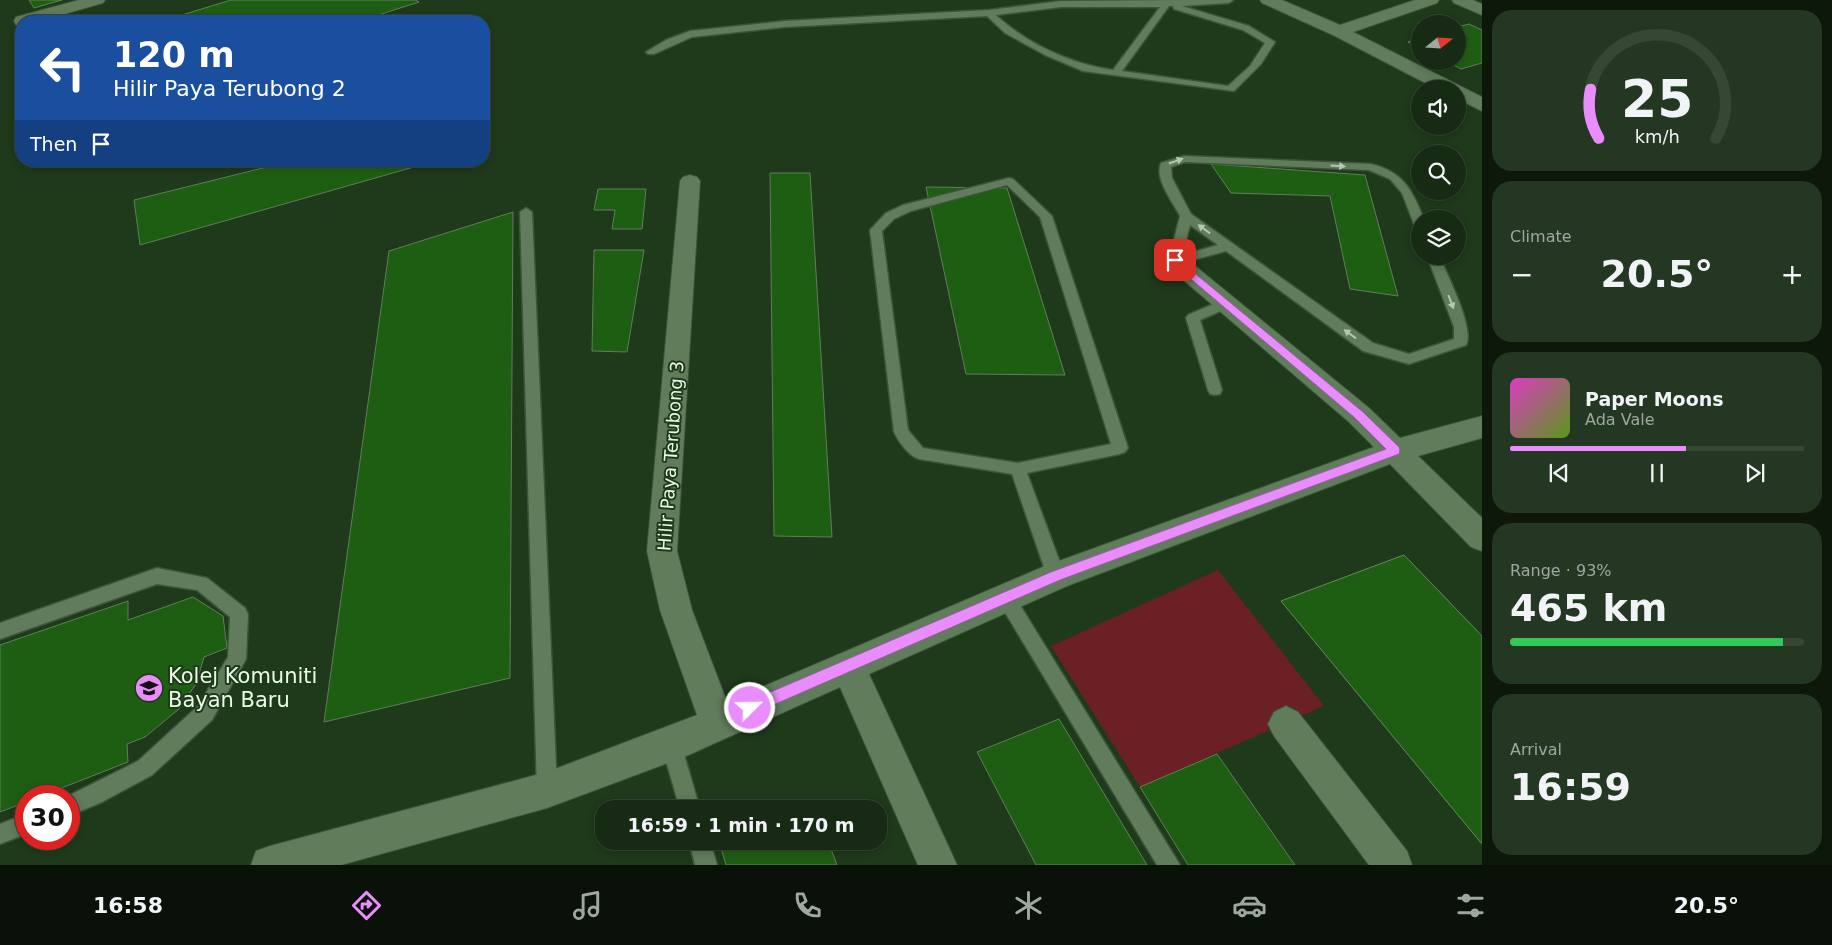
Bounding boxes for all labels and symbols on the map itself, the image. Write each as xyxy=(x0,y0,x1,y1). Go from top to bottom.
north arrow xyxy=(1411,15,1466,70)
one-way arrow xyxy=(1169,157,1184,165)
one-way arrow xyxy=(1330,162,1346,170)
one-way arrow xyxy=(1197,224,1211,234)
pin xyxy=(1154,239,1196,281)
one-way arrow xyxy=(1448,294,1455,309)
one-way arrow xyxy=(1343,329,1357,339)
street label: Hilir Paya Terubong 3 xyxy=(653,360,688,552)
place label: Kolej Komuniti Bayan Baru xyxy=(168,664,317,712)
school or university icon: Kolej Komuniti Bayan Baru xyxy=(134,673,164,703)
position arrow xyxy=(723,681,775,733)
speed limit sign: 30 xyxy=(15,785,80,850)

